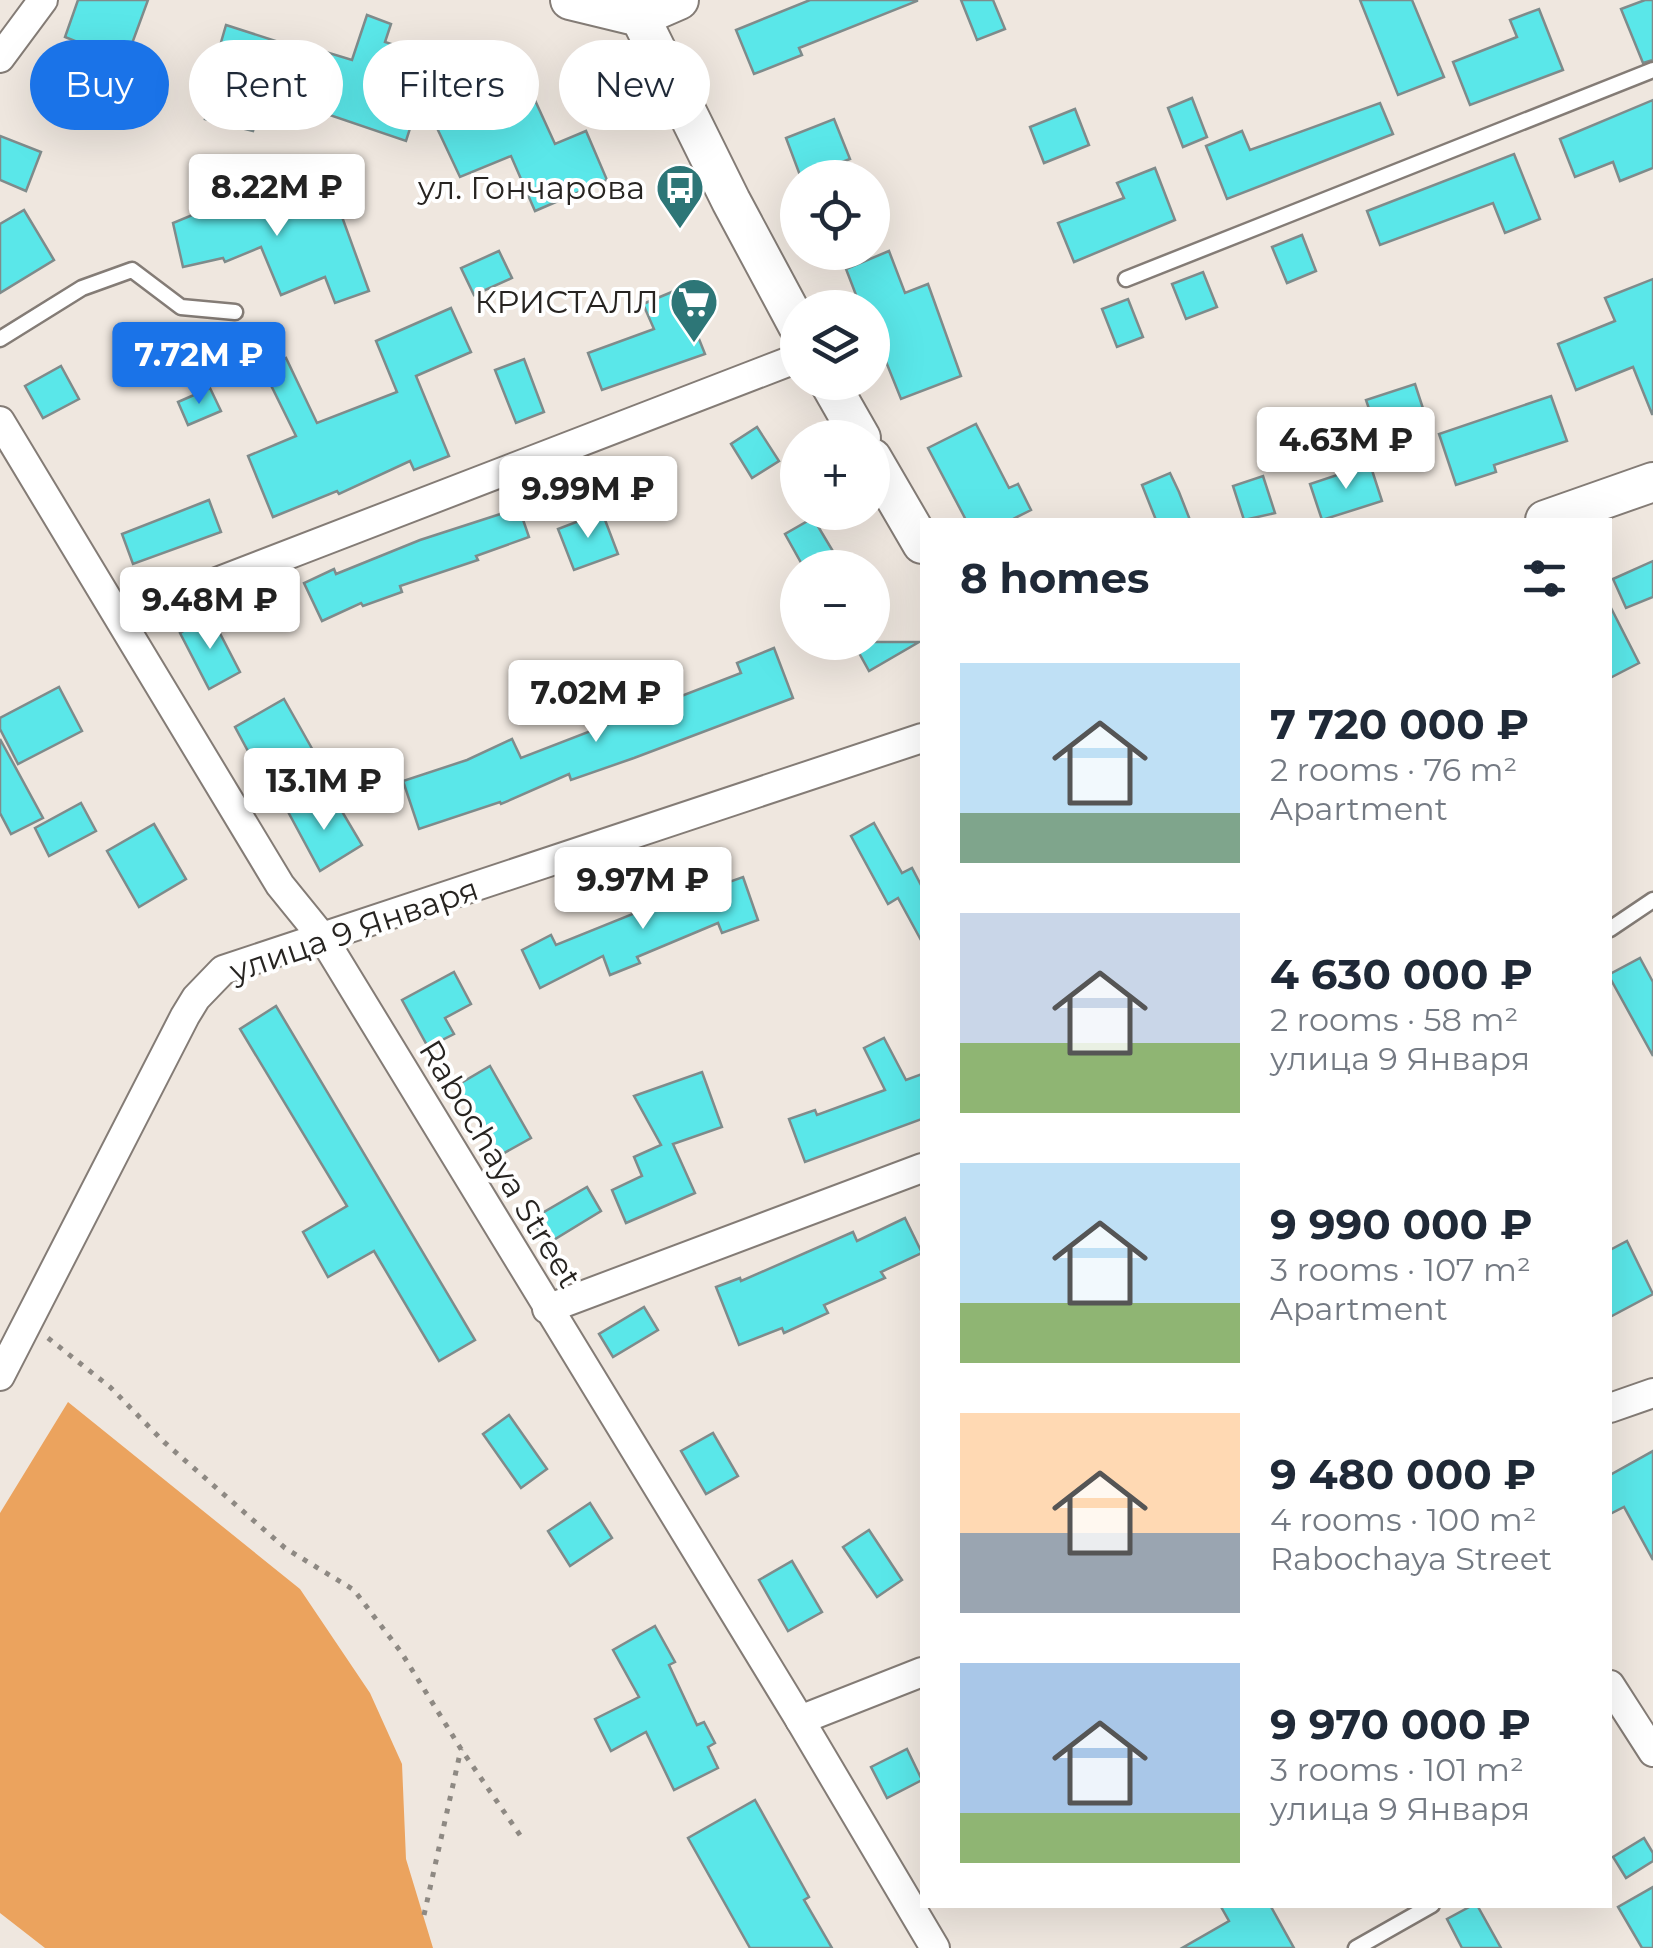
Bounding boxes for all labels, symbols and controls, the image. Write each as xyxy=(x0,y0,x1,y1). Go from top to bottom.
chip: Buy xyxy=(30,40,169,130)
chip: Rent xyxy=(189,40,343,130)
chip: Filters xyxy=(363,40,539,130)
chip: New xyxy=(559,40,710,130)
pin: 8.22M ₽ xyxy=(185,154,369,239)
map controls xyxy=(780,160,890,660)
button: locate xyxy=(780,160,890,270)
bus stop icon: ул. Гончарова xyxy=(654,162,706,230)
text: 8.22M ₽ xyxy=(211,167,343,206)
place label: ул. Гончарова xyxy=(417,168,645,207)
supermarket icon: КРИСТАЛЛ xyxy=(668,276,720,344)
place label: КРИСТАЛЛ xyxy=(475,282,659,321)
button: layers xyxy=(780,290,890,400)
pin: 7.72M ₽ xyxy=(107,322,291,407)
text: 7.72M ₽ xyxy=(134,335,264,374)
pin: 4.63M ₽ xyxy=(1254,407,1438,492)
button: + xyxy=(780,420,890,530)
text: 4.63M ₽ xyxy=(1279,420,1413,459)
pin: 9.99M ₽ xyxy=(496,456,680,541)
text: 9.99M ₽ xyxy=(521,469,655,508)
button: − xyxy=(780,550,890,660)
icon: filters xyxy=(1517,551,1572,606)
text: 8 homes xyxy=(960,552,1149,604)
pin: 9.48M ₽ xyxy=(118,567,302,652)
text: 9.48M ₽ xyxy=(142,580,278,619)
pin: 7.02M ₽ xyxy=(504,660,688,745)
text: 7.02M ₽ xyxy=(530,673,662,712)
text: 7 720 000 ₽ xyxy=(1270,698,1529,750)
icon: home xyxy=(1040,703,1160,823)
pin: 13.1M ₽ xyxy=(232,748,416,833)
text: 2 rooms · 76 m² xyxy=(1270,750,1517,789)
text: 13.1M ₽ xyxy=(266,761,382,800)
text: Apartment xyxy=(1270,789,1448,828)
pin: 9.97M ₽ xyxy=(551,847,735,932)
text: 9.97M ₽ xyxy=(577,860,709,899)
street label: улица 9 Января xyxy=(224,869,483,991)
text: 4 630 000 ₽ xyxy=(1270,948,1533,1000)
icon: home xyxy=(1040,953,1160,1073)
text: 2 rooms · 58 m² xyxy=(1270,1000,1518,1039)
street label: Rabochaya Street xyxy=(411,1033,590,1295)
text: улица 9 Января xyxy=(1270,1039,1530,1078)
text: 9 990 000 ₽ xyxy=(1270,1198,1533,1250)
icon: home xyxy=(1040,1203,1160,1323)
text: 3 rooms · 107 m² xyxy=(1270,1250,1531,1289)
text: Apartment xyxy=(1270,1289,1448,1328)
text: 9 480 000 ₽ xyxy=(1270,1448,1536,1500)
icon: home xyxy=(1040,1453,1160,1573)
text: 4 rooms · 100 m² xyxy=(1270,1500,1537,1539)
text: Rabochaya Street xyxy=(1270,1539,1552,1578)
text: 9 970 000 ₽ xyxy=(1270,1698,1531,1750)
icon: home xyxy=(1040,1703,1160,1823)
text: 3 rooms · 101 m² xyxy=(1270,1750,1524,1789)
text: улица 9 Января xyxy=(1270,1789,1530,1828)

